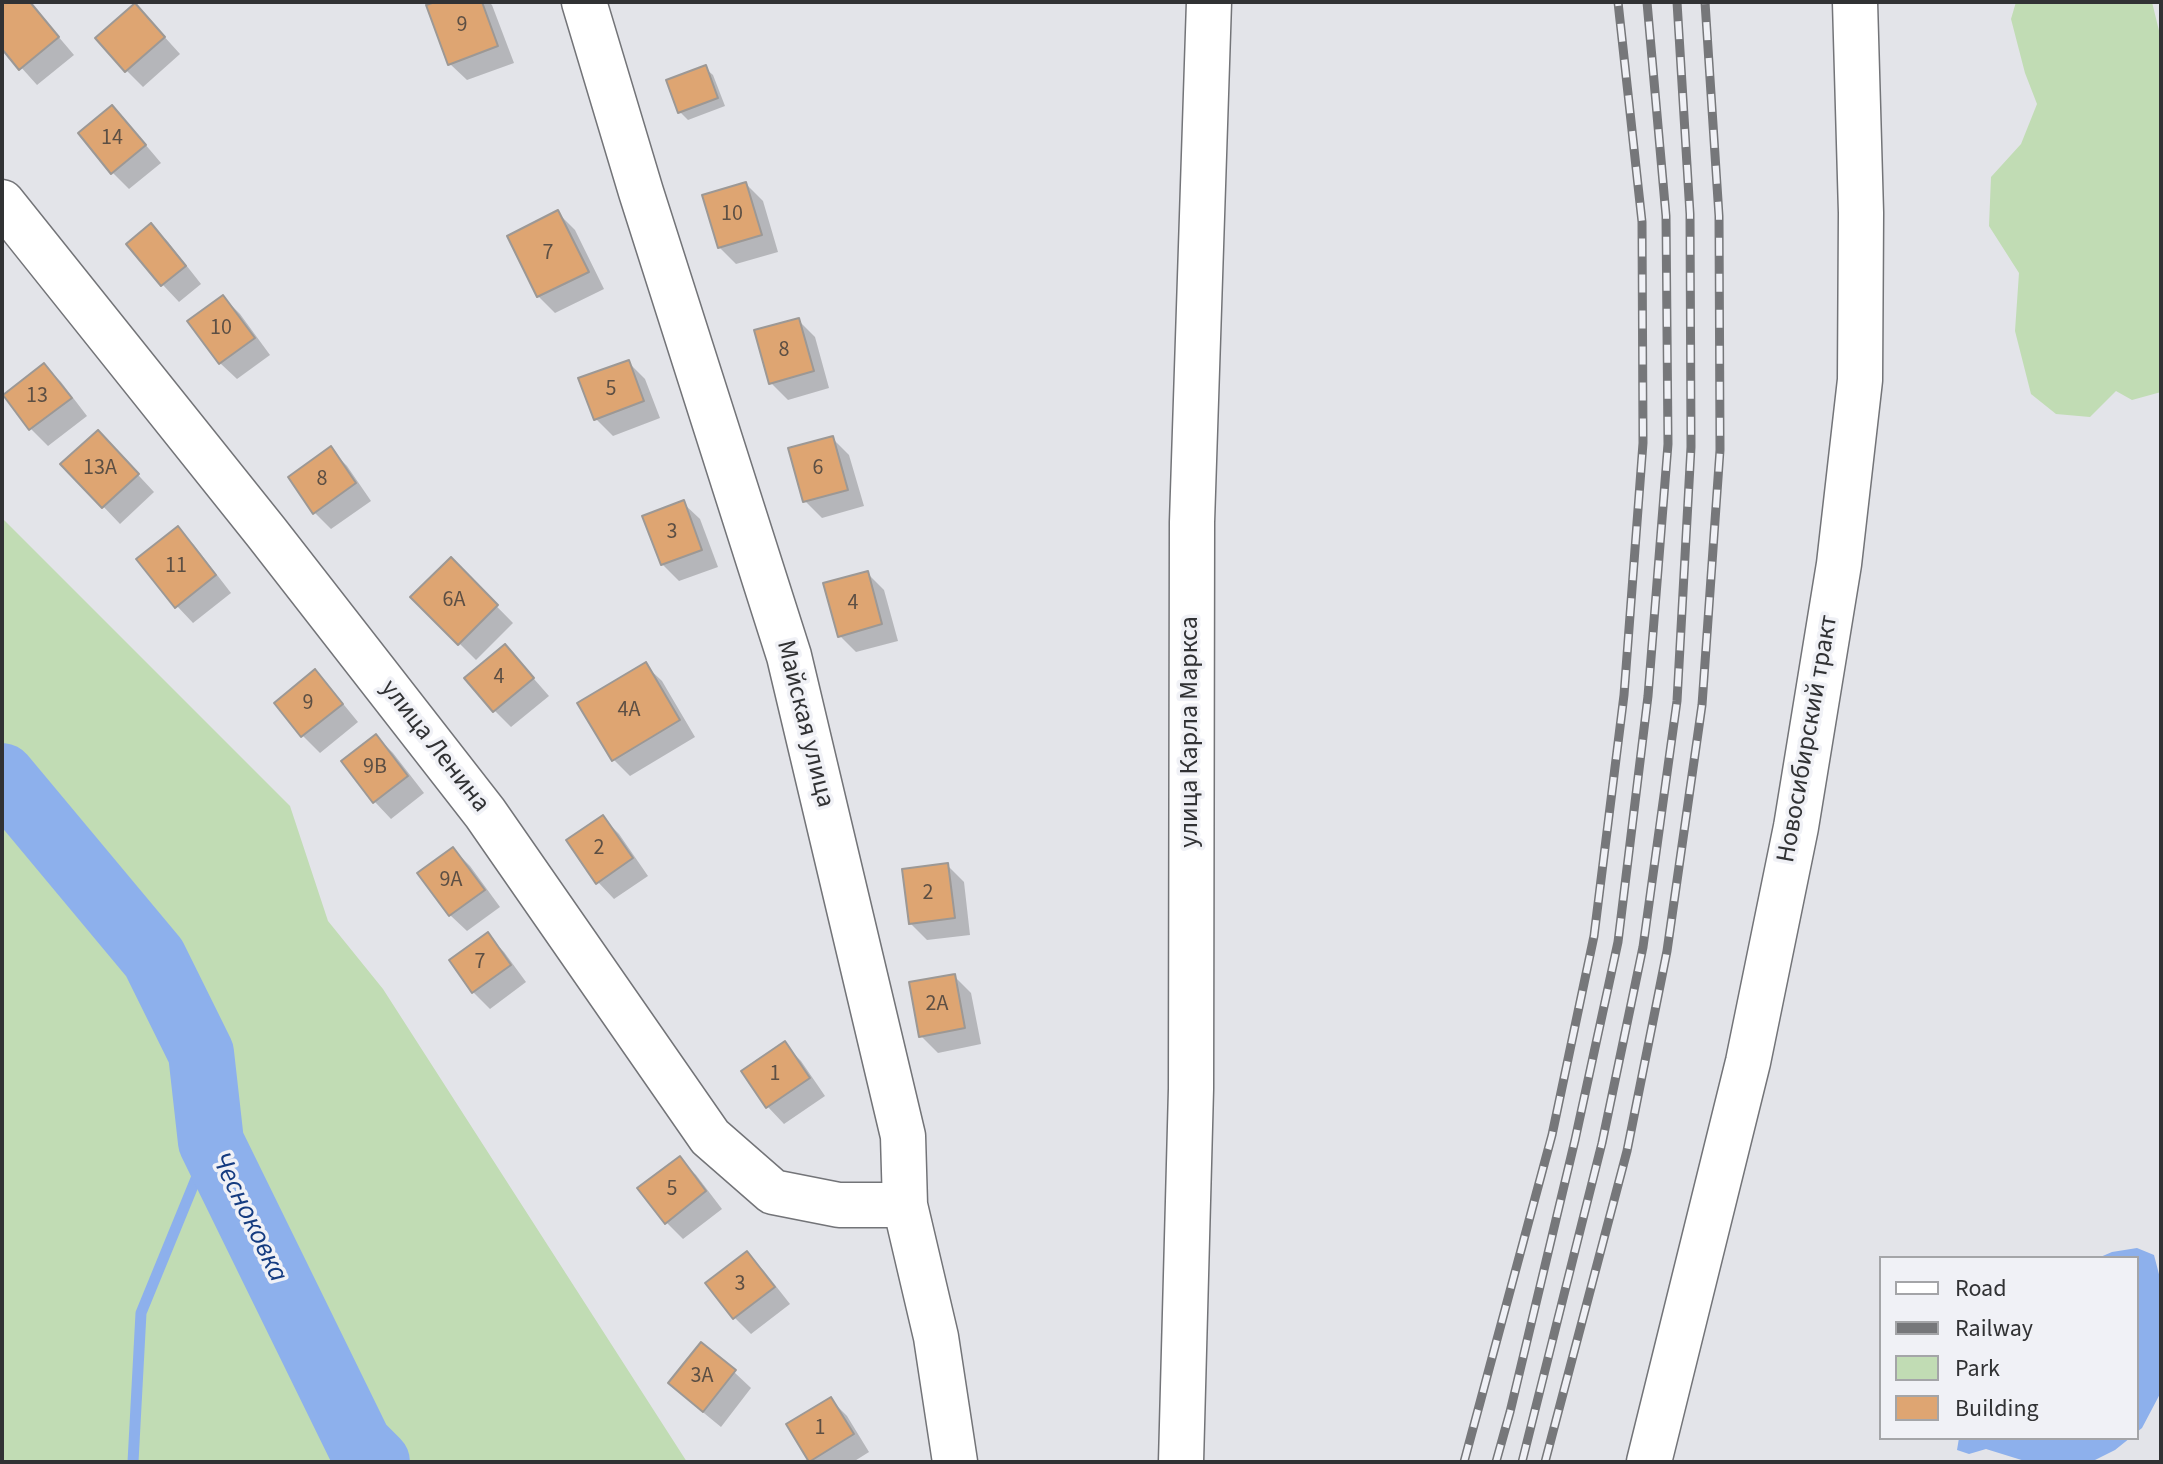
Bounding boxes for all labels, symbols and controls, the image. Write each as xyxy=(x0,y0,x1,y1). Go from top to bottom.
house number: 9 xyxy=(457,13,467,39)
house number: 14 xyxy=(101,126,123,152)
house number: 10 xyxy=(721,202,743,228)
house number: 7 xyxy=(543,241,553,267)
house number: 10 xyxy=(210,316,232,342)
house number: 8 xyxy=(779,338,789,364)
house number: 5 xyxy=(606,377,616,403)
house number: 13 xyxy=(26,384,48,410)
house number: 13А xyxy=(83,456,117,482)
house number: 6 xyxy=(813,456,823,482)
house number: 8 xyxy=(317,467,327,493)
house number: 3 xyxy=(667,520,677,546)
house number: 11 xyxy=(165,554,187,580)
house number: 6А xyxy=(443,588,465,614)
house number: 4 xyxy=(848,591,858,617)
street label: Новосибирский тракт xyxy=(1772,613,1846,865)
street label: улица Карла Маркса xyxy=(1175,616,1207,848)
street label: Майская улица xyxy=(768,637,840,811)
house number: 4 xyxy=(494,665,504,691)
street label: улица Ленина xyxy=(373,674,495,820)
house number: 9 xyxy=(303,691,313,717)
house number: 4А xyxy=(618,698,640,724)
house number: 9В xyxy=(363,755,387,781)
house number: 2 xyxy=(594,836,604,862)
house number: 9А xyxy=(440,868,462,894)
house number: 2 xyxy=(923,881,933,907)
house number: 7 xyxy=(475,950,485,976)
house number: 2А xyxy=(926,992,948,1018)
house number: 1 xyxy=(770,1062,780,1088)
water label: Чесноковка xyxy=(202,1148,294,1288)
house number: 5 xyxy=(667,1177,677,1203)
legend xyxy=(1879,1256,2139,1440)
text: Road xyxy=(1955,1271,2007,1306)
house number: 3 xyxy=(735,1272,745,1298)
text: Railway xyxy=(1955,1311,2033,1346)
text: Park xyxy=(1955,1351,2000,1386)
house number: 3А xyxy=(691,1364,713,1390)
text: Building xyxy=(1955,1391,2039,1426)
house number: 1 xyxy=(815,1416,825,1442)

